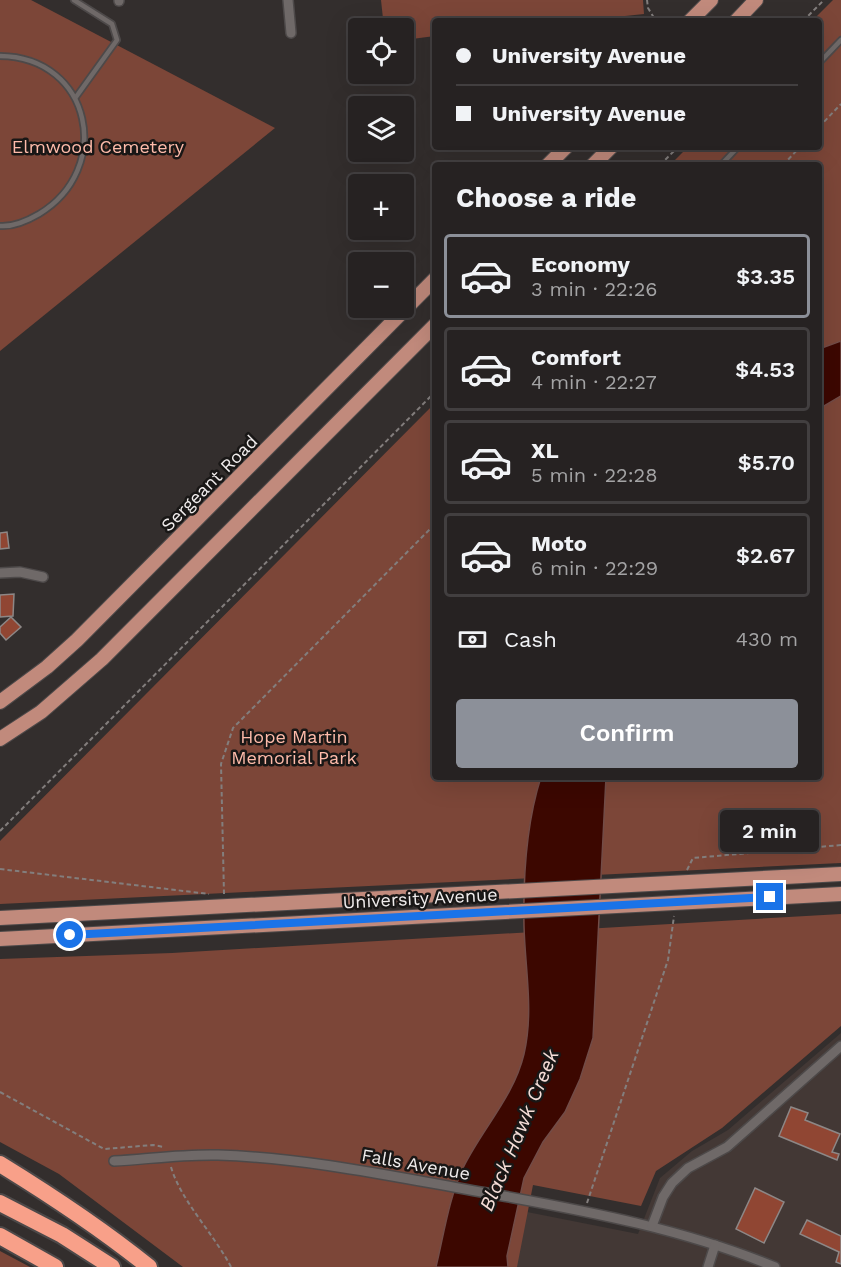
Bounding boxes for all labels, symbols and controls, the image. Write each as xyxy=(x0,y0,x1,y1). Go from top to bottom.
map controls xyxy=(348,18,414,318)
button: locate xyxy=(348,18,414,84)
text: University Avenue xyxy=(492,43,686,68)
button: layers xyxy=(348,96,414,162)
text: University Avenue xyxy=(492,101,686,126)
park label: Elmwood Cemetery xyxy=(12,136,185,157)
button: + xyxy=(348,174,414,240)
text: Choose a ride xyxy=(456,182,636,214)
icon: car xyxy=(459,249,513,303)
button: − xyxy=(348,252,414,318)
text: Economy xyxy=(531,252,630,277)
text: $3.35 xyxy=(736,264,795,289)
text: 3 min · 22:26 xyxy=(531,277,657,301)
icon: car xyxy=(459,342,513,396)
text: Comfort xyxy=(531,345,621,370)
text: $4.53 xyxy=(735,357,795,382)
text: 4 min · 22:27 xyxy=(531,370,657,394)
street label: Sergeant Road xyxy=(156,430,262,536)
icon: car xyxy=(459,435,513,489)
text: XL xyxy=(531,438,559,463)
text: $5.70 xyxy=(738,450,795,475)
text: 5 min · 22:28 xyxy=(531,463,658,487)
icon: car xyxy=(459,528,513,582)
text: Moto xyxy=(531,531,587,556)
text: $2.67 xyxy=(736,543,795,568)
text: 6 min · 22:29 xyxy=(531,556,658,580)
icon: cash xyxy=(456,623,489,656)
text: Cash xyxy=(504,627,557,652)
text: 430 m xyxy=(736,627,798,651)
button: Confirm xyxy=(456,699,798,768)
park label: Hope Martin Memorial Park xyxy=(231,726,357,768)
callout: 2 min xyxy=(720,810,820,852)
text: 2 min xyxy=(742,819,797,843)
street label: University Avenue xyxy=(342,883,498,913)
route end xyxy=(756,883,783,910)
route start xyxy=(56,921,83,948)
water label: Black Hawk Creek xyxy=(474,1045,564,1214)
street label: Falls Avenue xyxy=(360,1144,472,1184)

